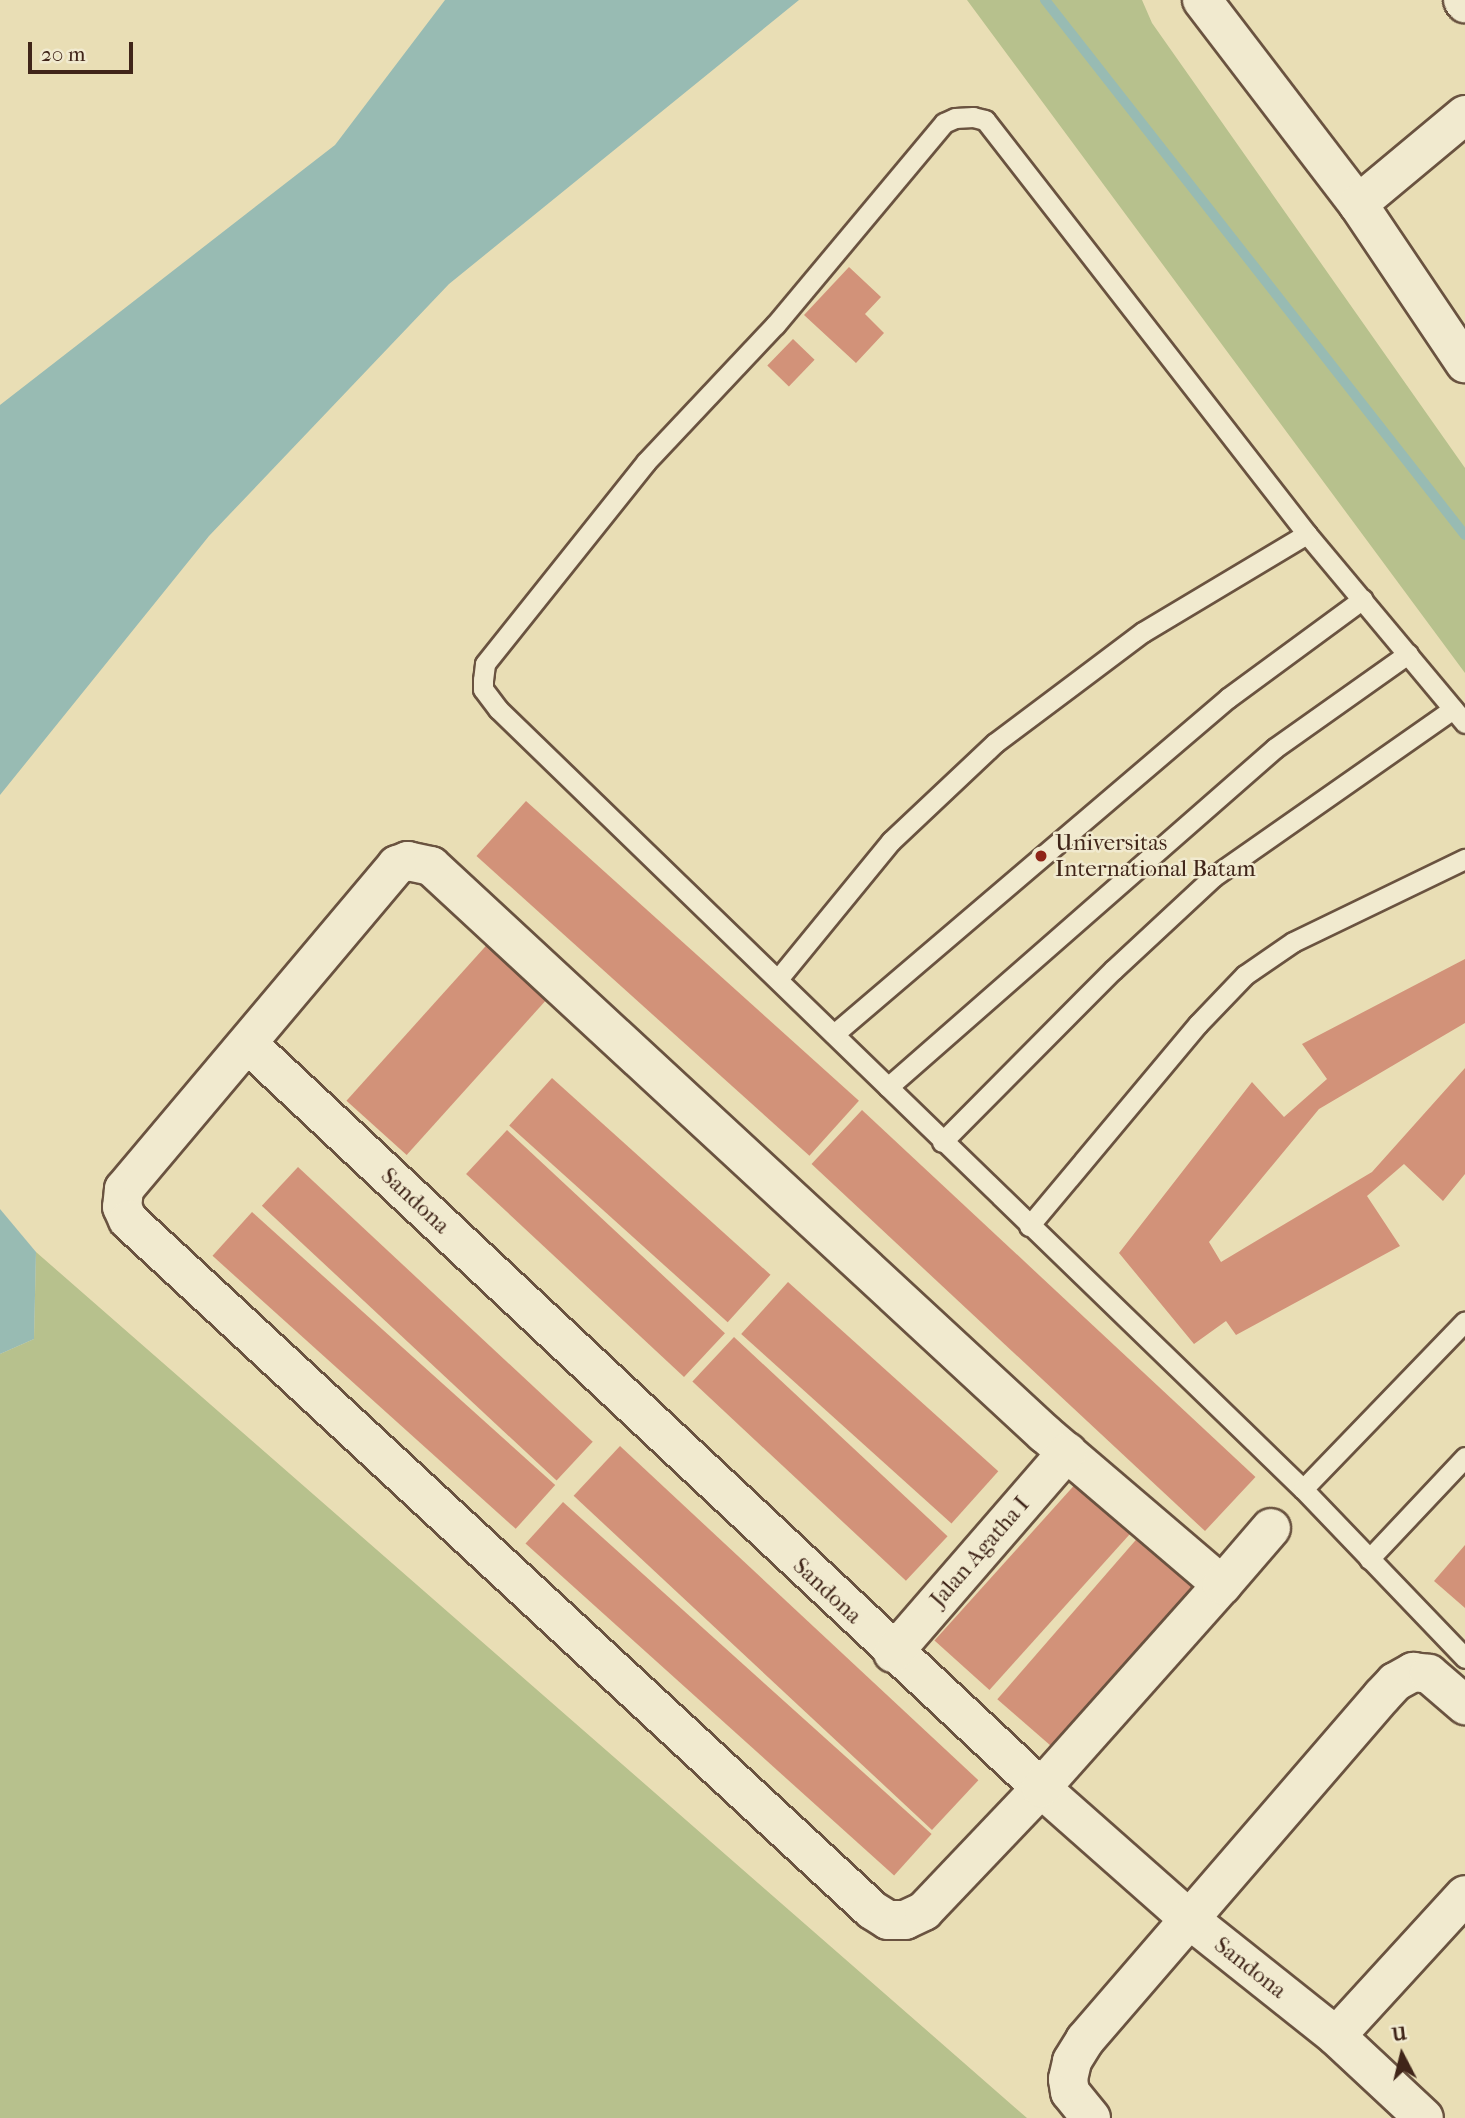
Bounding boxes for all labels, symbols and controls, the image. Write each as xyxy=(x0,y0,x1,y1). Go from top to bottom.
scale bar xyxy=(32,28,136,72)
text: 20 m xyxy=(41,42,85,66)
place label: Universitas International Batam xyxy=(1055,829,1256,883)
marker: Universitas International Batam xyxy=(1033,848,1049,864)
street label: Sandona xyxy=(375,1162,455,1240)
street label: Jalan Agatha I xyxy=(924,1491,1036,1613)
street label: Sandona xyxy=(787,1552,867,1630)
street label: Sandona xyxy=(1208,1931,1292,2005)
north arrow xyxy=(1367,2020,1437,2090)
text: U xyxy=(1391,2022,1408,2046)

